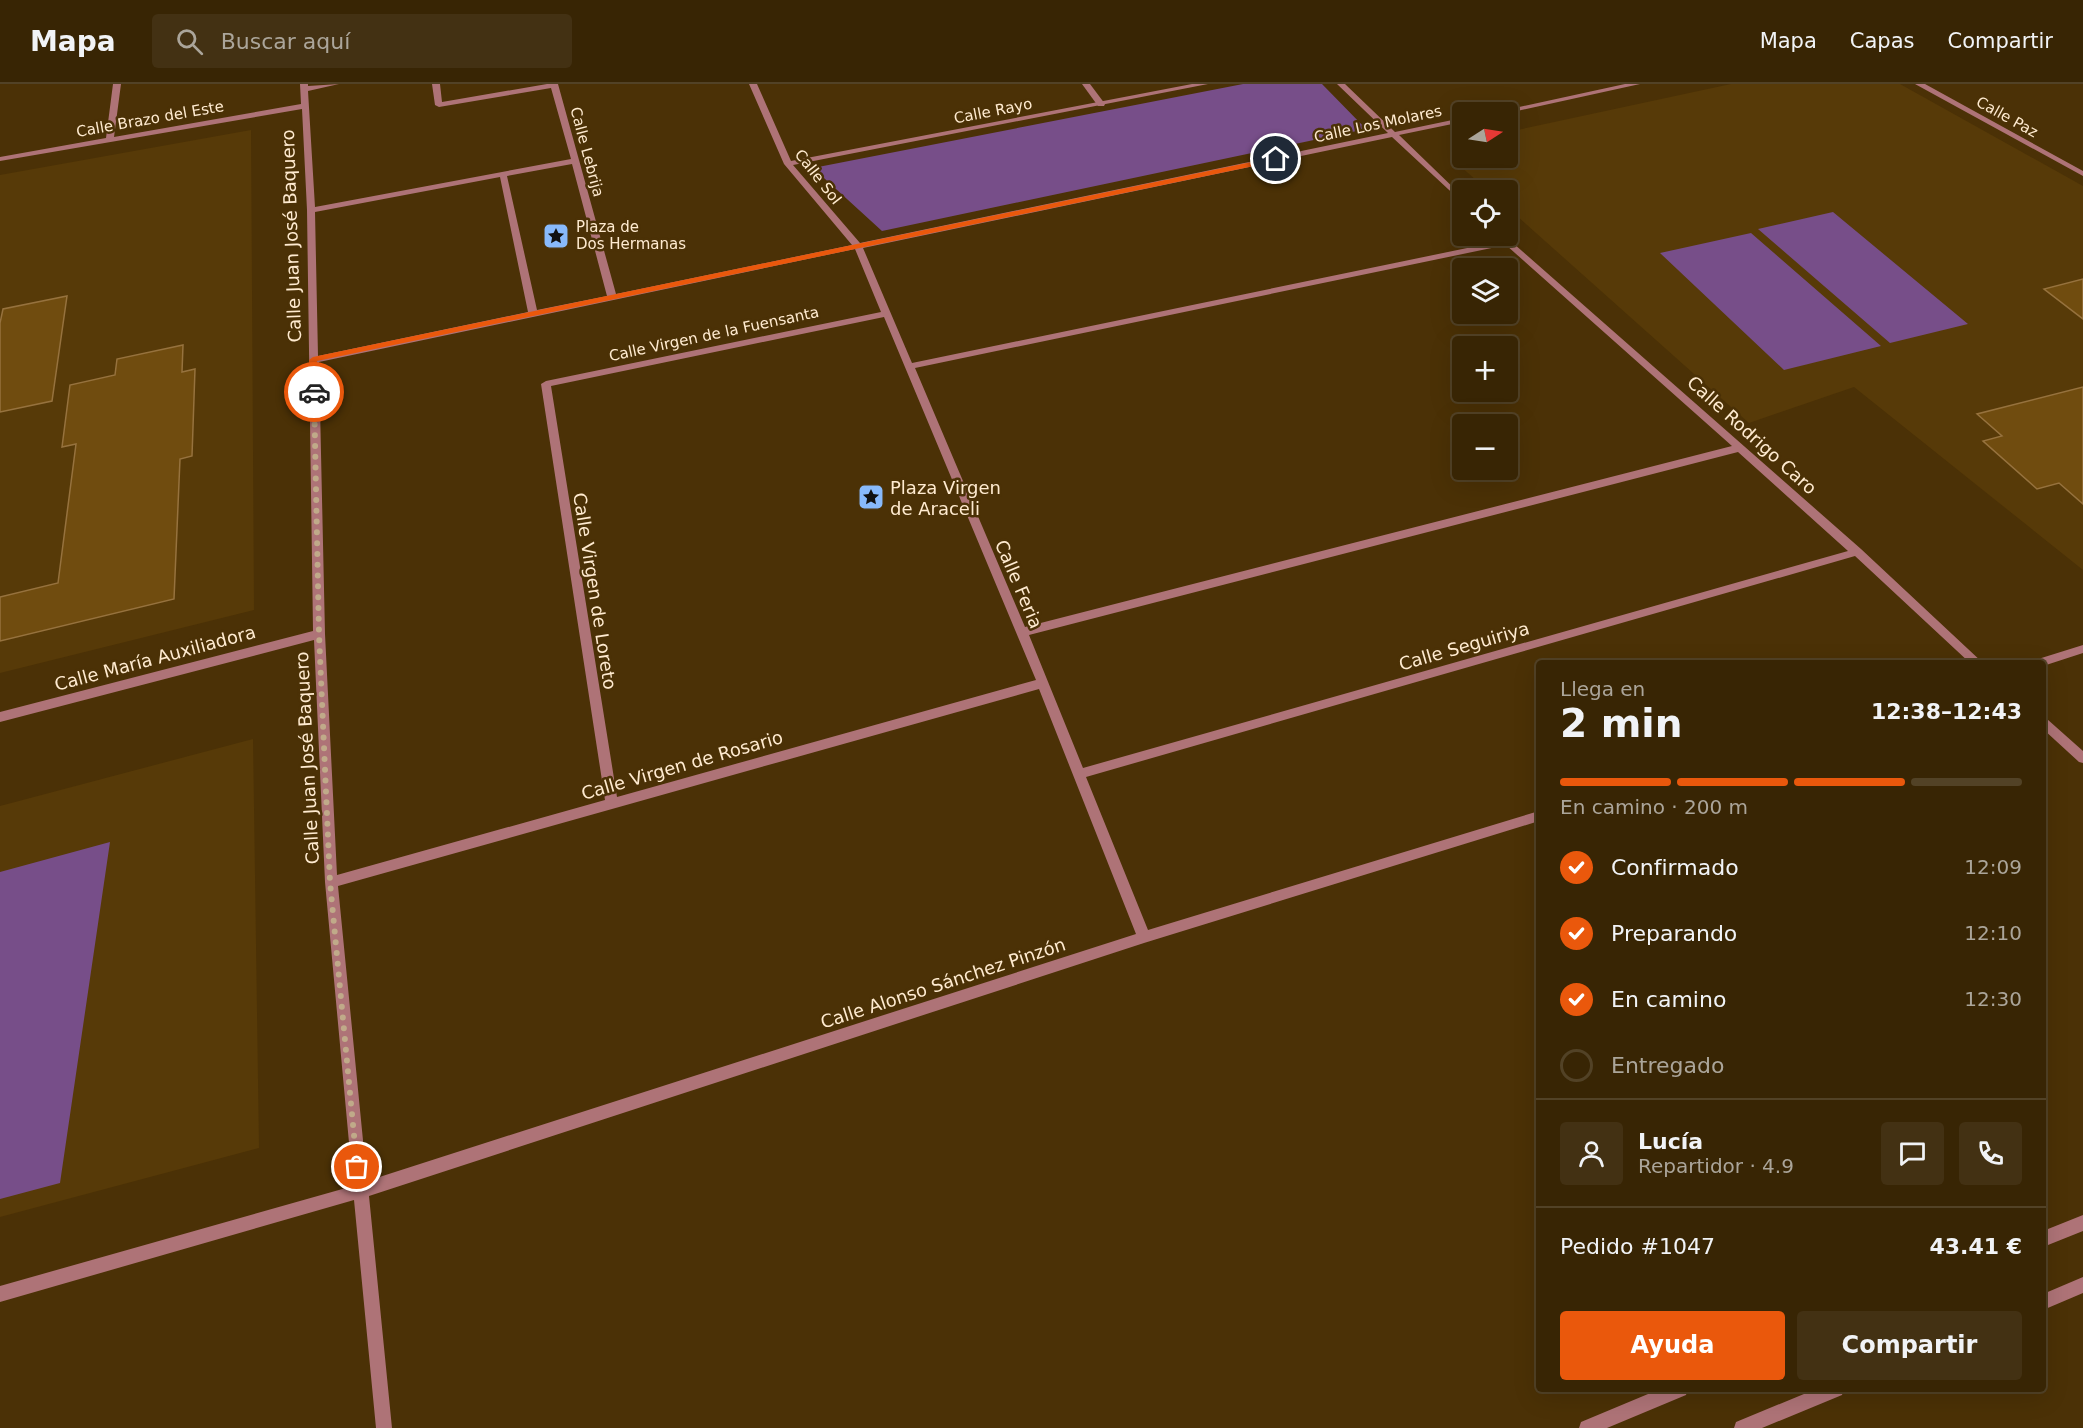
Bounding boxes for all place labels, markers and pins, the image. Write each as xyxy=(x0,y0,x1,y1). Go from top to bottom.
pin xyxy=(1250,133,1301,184)
place label: Plaza de Dos Hermanas xyxy=(576,218,686,253)
place icon: Plaza de Dos Hermanas xyxy=(541,221,571,251)
place label: Plaza Virgen de Araceli xyxy=(890,477,1001,519)
place icon: Plaza Virgen de Araceli xyxy=(856,482,886,512)
pin xyxy=(331,1141,382,1192)

